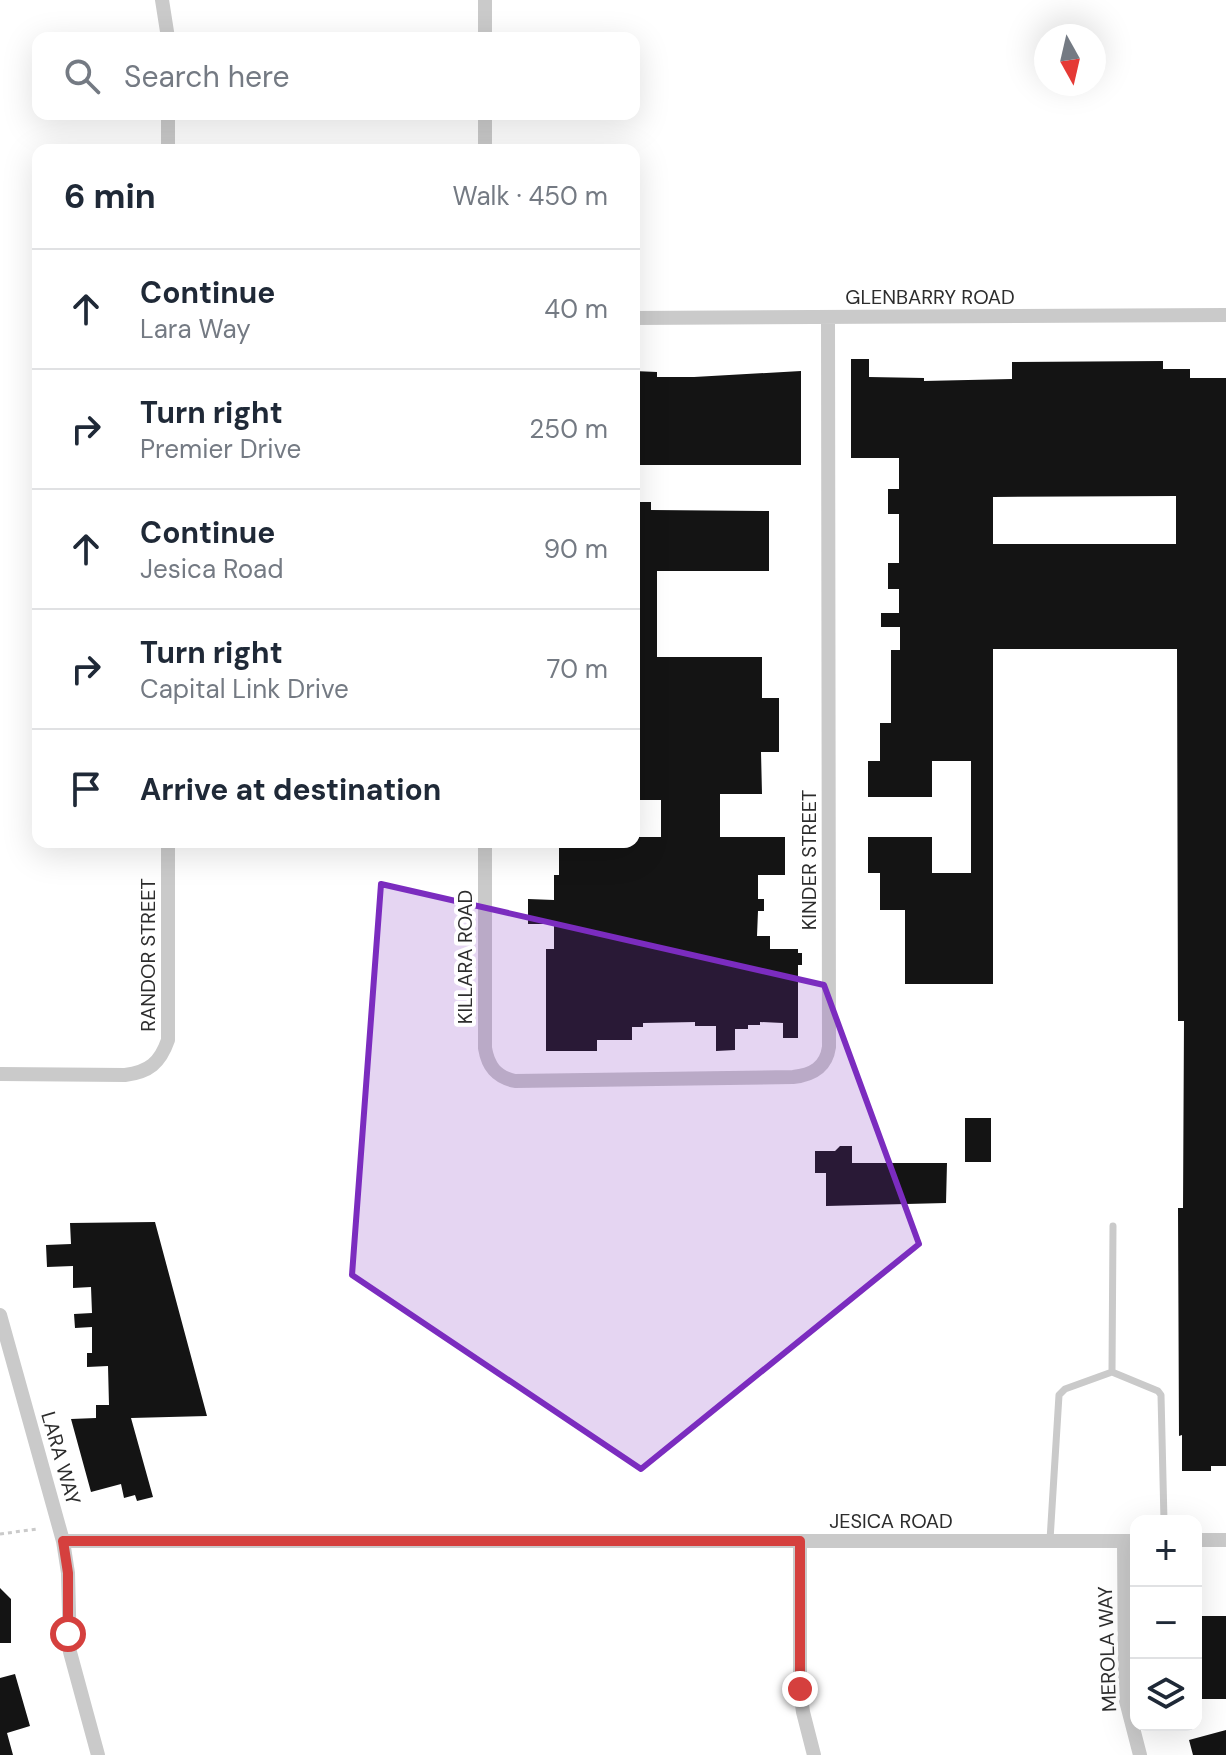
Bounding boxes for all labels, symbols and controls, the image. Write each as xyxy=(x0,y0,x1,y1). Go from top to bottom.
north arrow xyxy=(1034,24,1106,96)
search box xyxy=(32,32,640,120)
icon: search xyxy=(60,54,104,98)
text: Search here xyxy=(124,57,290,96)
text: 6 min xyxy=(64,174,156,219)
text: Walk · 450 m xyxy=(453,179,608,213)
text: Continue xyxy=(140,273,275,312)
street label: GLENBARRY ROAD xyxy=(845,284,1015,310)
icon: ahead xyxy=(64,287,108,331)
text: 40 m xyxy=(544,292,608,326)
text: Lara Way xyxy=(140,312,251,346)
text: Turn right xyxy=(140,393,283,432)
icon: right xyxy=(64,407,108,451)
text: 250 m xyxy=(529,412,608,446)
text: Premier Drive xyxy=(140,432,301,466)
text: Continue xyxy=(140,513,275,552)
icon: ahead xyxy=(64,527,108,571)
text: 90 m xyxy=(544,532,608,566)
text: Jesica Road xyxy=(140,552,284,586)
text: Turn right xyxy=(140,633,283,672)
icon: right xyxy=(64,647,108,691)
text: 70 m xyxy=(547,652,608,686)
text: Capital Link Drive xyxy=(140,672,349,706)
icon: arrive xyxy=(64,767,108,811)
text: Arrive at destination xyxy=(140,770,441,809)
street label: KINDER STREET xyxy=(796,790,822,930)
street label: RANDOR STREET xyxy=(135,878,161,1032)
street label: KILLARA ROAD xyxy=(452,890,478,1024)
street label: LARA WAY xyxy=(35,1408,87,1508)
street label: JESICA ROAD xyxy=(829,1508,953,1534)
map controls xyxy=(1130,1515,1202,1731)
button: + xyxy=(1130,1515,1202,1587)
street label: MEROLA WAY xyxy=(1092,1585,1122,1712)
button: − xyxy=(1130,1587,1202,1659)
route start xyxy=(50,1616,86,1652)
button: layers xyxy=(1130,1659,1202,1731)
route end xyxy=(782,1671,818,1707)

